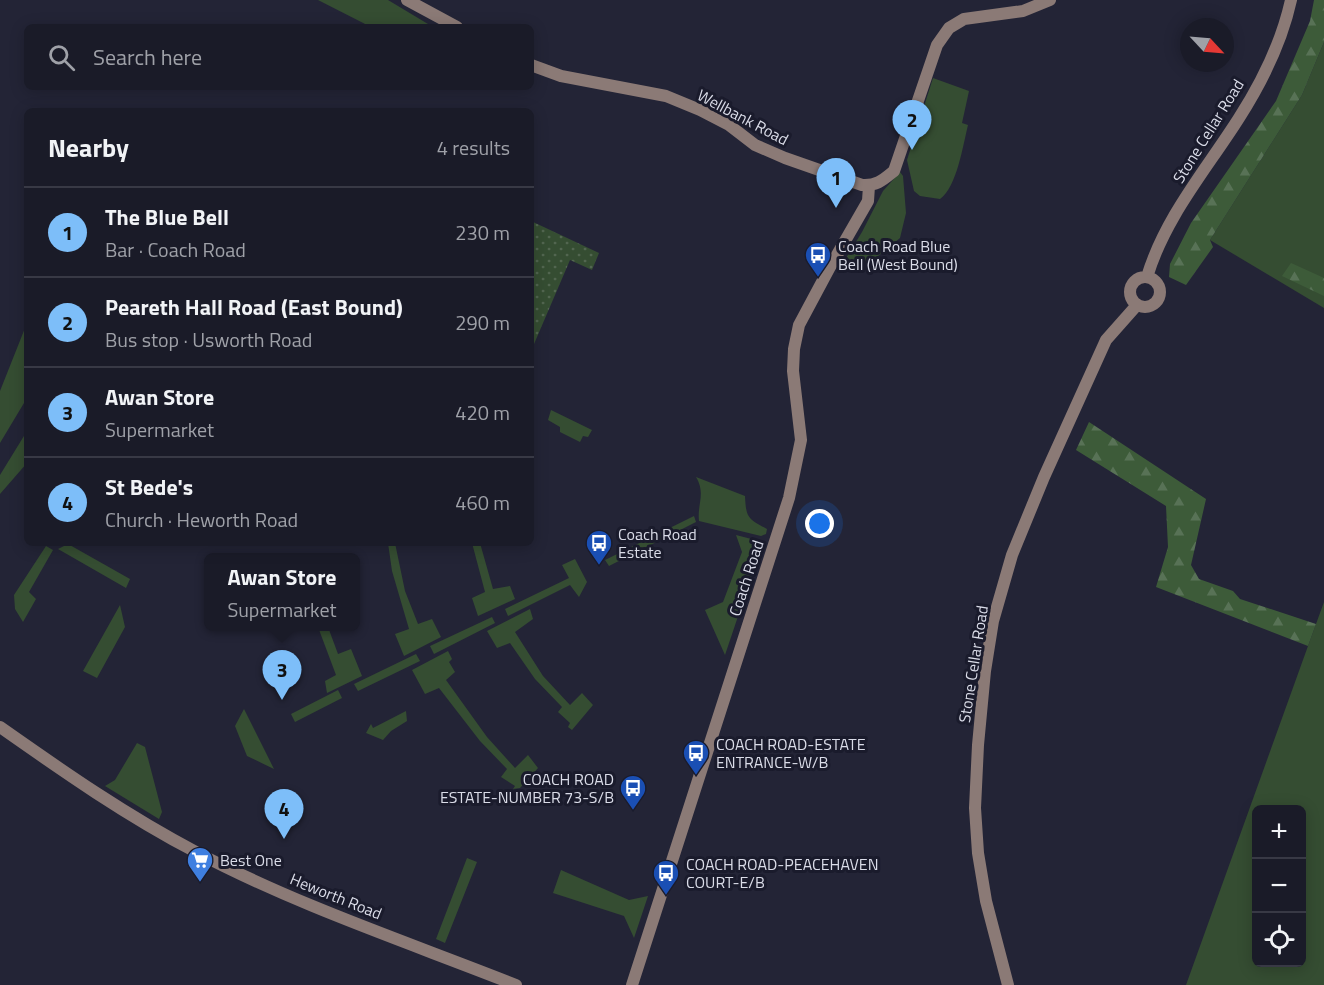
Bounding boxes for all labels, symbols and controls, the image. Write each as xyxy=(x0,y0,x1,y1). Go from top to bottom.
north arrow xyxy=(1180,18,1234,72)
search box xyxy=(24,24,534,90)
text: Search here xyxy=(93,40,202,74)
icon: search xyxy=(45,41,78,74)
street label: Stone Cellar Road xyxy=(1166,74,1250,188)
street label: Wellbank Road xyxy=(693,83,793,151)
pin: 2 xyxy=(892,100,932,150)
text: Nearby xyxy=(48,128,129,167)
text: 4 results xyxy=(437,132,510,163)
pin: 1 xyxy=(816,158,856,208)
text: The Blue Bell xyxy=(105,200,229,234)
text: 1 xyxy=(62,217,73,248)
text: 230 m xyxy=(455,217,510,248)
text: Bar · Coach Road xyxy=(105,234,246,265)
place label: Coach Road Blue Bell (West Bound) xyxy=(838,234,958,276)
bus stop icon: Coach Road Blue Bell (West Bound) xyxy=(803,240,833,278)
text: Peareth Hall Road (East Bound) xyxy=(105,290,403,324)
text: 2 xyxy=(62,307,73,338)
text: 290 m xyxy=(455,307,510,338)
text: Bus stop · Usworth Road xyxy=(105,324,312,355)
text: Awan Store xyxy=(105,380,214,414)
text: 3 xyxy=(62,397,73,428)
text: 420 m xyxy=(455,397,510,428)
text: Supermarket xyxy=(105,414,214,445)
text: St Bede's xyxy=(105,470,193,504)
text: 4 xyxy=(62,487,73,518)
text: 460 m xyxy=(455,487,510,518)
text: Church · Heworth Road xyxy=(105,504,298,535)
your location xyxy=(805,509,834,538)
place label: Coach Road Estate xyxy=(618,522,697,564)
bus stop icon: Coach Road Estate xyxy=(584,528,614,566)
street label: Coach Road xyxy=(722,537,770,619)
popup xyxy=(204,553,360,631)
text: Awan Store xyxy=(227,560,337,594)
text: Supermarket xyxy=(227,594,336,625)
street label: Stone Cellar Road xyxy=(952,604,994,724)
pin: 3 xyxy=(262,650,302,700)
place label: COACH ROAD-ESTATE ENTRANCE-W/B xyxy=(716,732,866,774)
bus stop icon: COACH ROAD-ESTATE ENTRANCE-W/B xyxy=(681,738,711,776)
place label: COACH ROAD ESTATE-NUMBER 73-S/B xyxy=(440,767,614,809)
bus stop icon: COACH ROAD ESTATE-NUMBER 73-S/B xyxy=(618,773,648,811)
pin: 4 xyxy=(264,790,304,839)
map controls xyxy=(1252,805,1306,967)
button: + xyxy=(1252,805,1306,859)
supermarket icon: Best One xyxy=(185,845,215,883)
place label: Best One xyxy=(220,848,282,872)
place label: COACH ROAD-PEACEHAVEN COURT-E/B xyxy=(686,852,878,894)
bus stop icon: COACH ROAD-PEACEHAVEN COURT-E/B xyxy=(651,858,681,896)
button: − xyxy=(1252,859,1306,913)
street label: Heworth Road xyxy=(286,867,386,925)
button: locate xyxy=(1252,913,1306,967)

